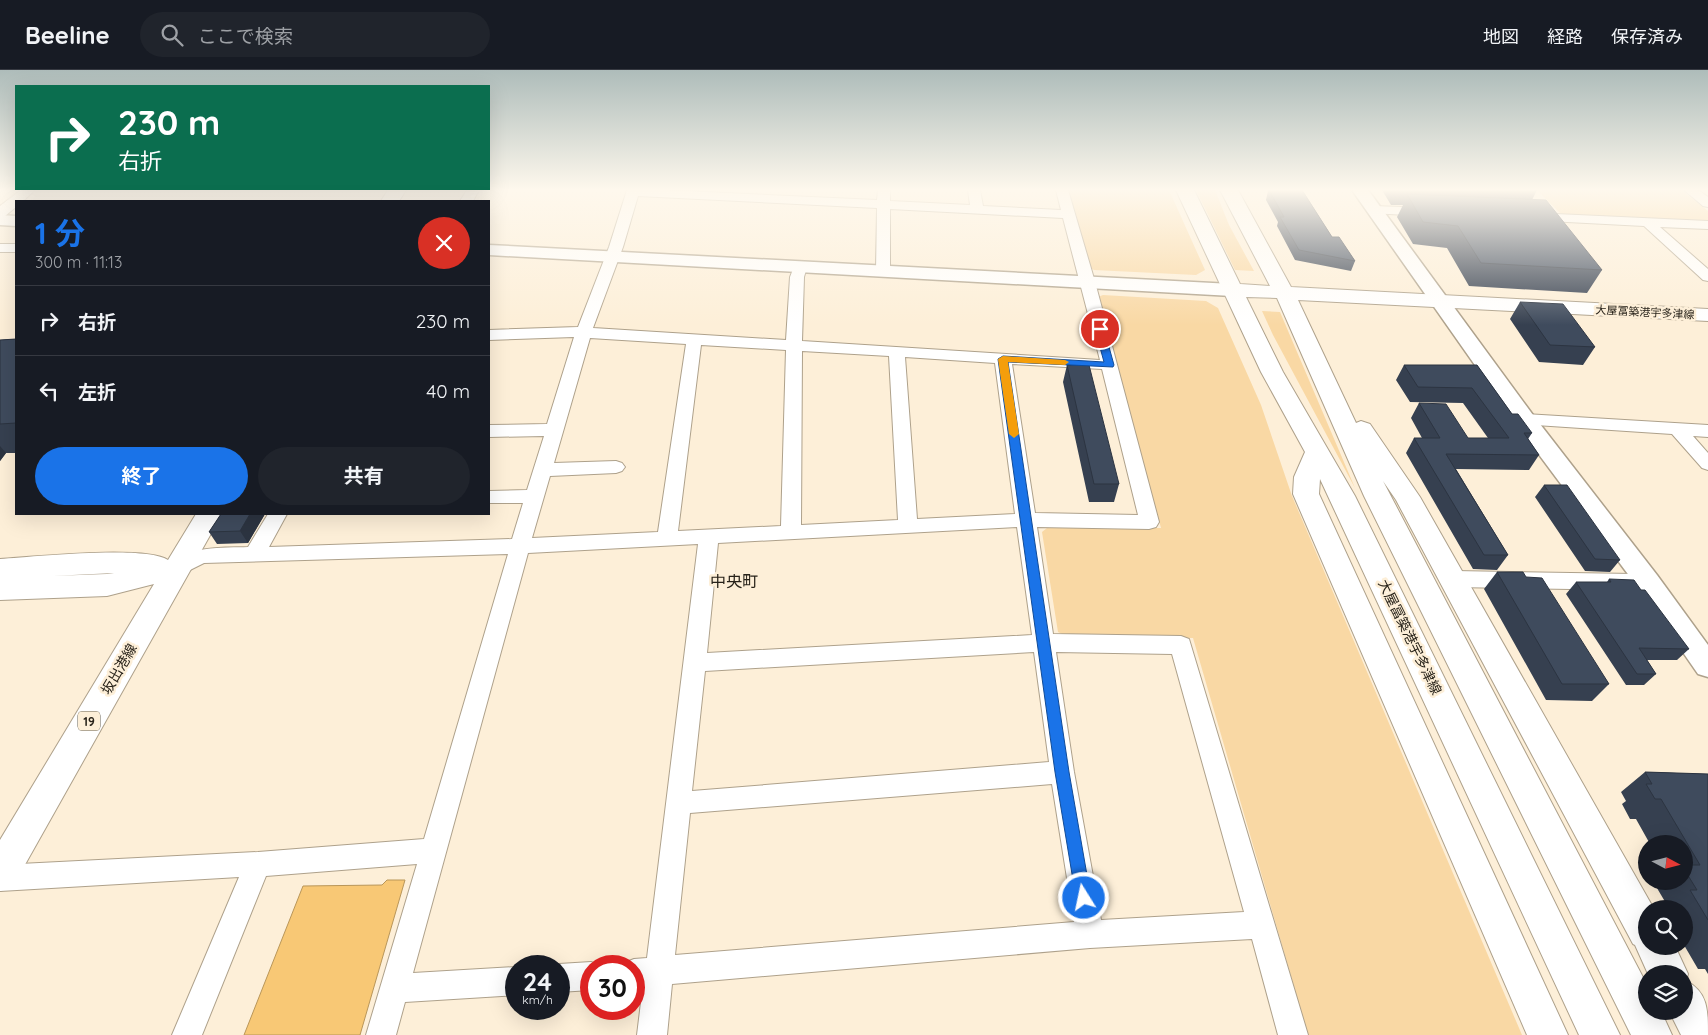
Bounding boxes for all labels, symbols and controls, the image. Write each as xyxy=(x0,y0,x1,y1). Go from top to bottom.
search box xyxy=(140,12,490,57)
text: Beeline xyxy=(25,20,110,50)
icon: search xyxy=(158,21,186,49)
text: ここで検索 xyxy=(198,24,293,48)
text: 地図 xyxy=(1483,25,1519,48)
text: 経路 xyxy=(1547,25,1583,48)
text: 保存済み xyxy=(1611,25,1683,48)
text: 230 m xyxy=(118,100,220,144)
icon: right xyxy=(35,105,100,170)
text: 右折 xyxy=(118,147,162,175)
text: 1 分 xyxy=(35,214,85,252)
button: close xyxy=(418,217,470,269)
text: 300 m · 11:13 xyxy=(35,252,122,272)
street label: 大屋冨築港宇多津線 xyxy=(1595,302,1695,322)
icon: right xyxy=(35,307,63,335)
pin xyxy=(1079,308,1121,350)
text: 230 m xyxy=(416,309,470,333)
text: 右折 xyxy=(78,310,116,334)
icon: arrive xyxy=(1086,315,1114,343)
icon: left xyxy=(35,377,63,405)
text: 40 m xyxy=(426,379,470,403)
text: 左折 xyxy=(78,380,116,404)
button: 終了 xyxy=(35,447,248,505)
button: 共有 xyxy=(258,447,470,505)
district label: 中央町 xyxy=(710,571,758,591)
street label: 大屋冨築港宇多津線 xyxy=(1374,576,1446,698)
street label: 坂出港線 xyxy=(97,640,141,698)
road number: 19 xyxy=(78,711,100,730)
north arrow xyxy=(1638,835,1692,890)
map controls xyxy=(1638,835,1693,1020)
position arrow xyxy=(1057,871,1109,923)
button: search xyxy=(1638,900,1693,955)
speed limit sign: 30 xyxy=(580,955,645,1020)
button: layers xyxy=(1638,965,1693,1020)
text: 24 xyxy=(523,966,552,997)
text: km/h xyxy=(522,992,553,1007)

